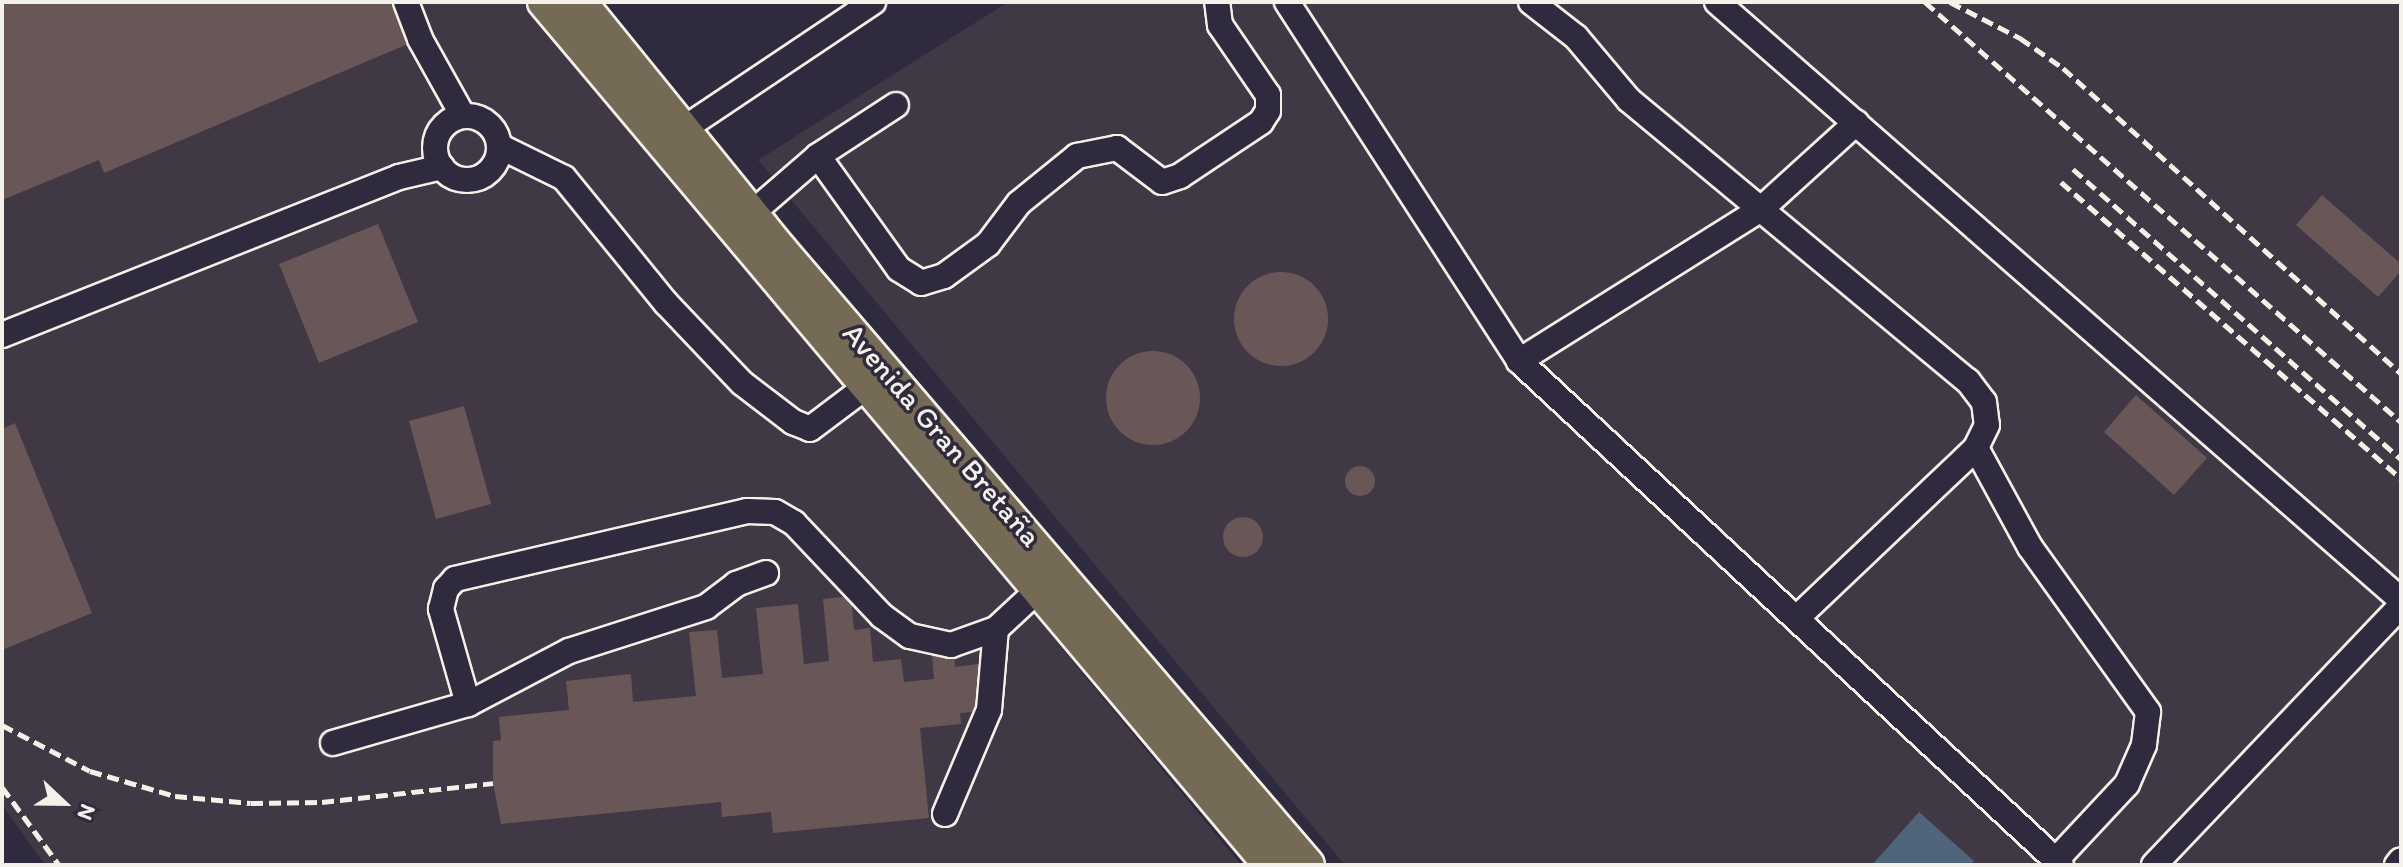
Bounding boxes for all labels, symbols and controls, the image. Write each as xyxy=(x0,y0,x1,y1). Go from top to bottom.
street label: Avenida Gran Bretaña xyxy=(835,316,1049,554)
north arrow xyxy=(24,763,104,843)
text: N xyxy=(71,800,102,824)

